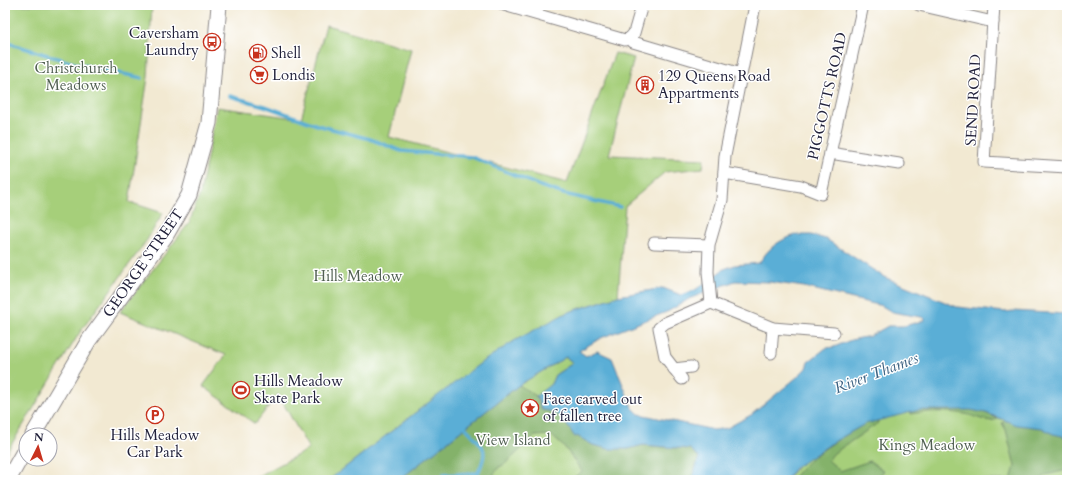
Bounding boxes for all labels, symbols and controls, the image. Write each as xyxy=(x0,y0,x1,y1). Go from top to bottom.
place label: Caversham Laundry xyxy=(129,23,199,60)
street label: PIGGOTTS ROAD xyxy=(803,30,851,162)
bus stop icon: Caversham Laundry xyxy=(202,32,222,52)
fuel station icon: Shell xyxy=(248,43,268,63)
place label: Shell xyxy=(271,43,301,63)
street label: SEND ROAD xyxy=(961,54,985,146)
park label: Christchurch Meadows xyxy=(35,58,118,95)
supermarket icon: Londis xyxy=(249,65,269,85)
place label: Londis xyxy=(272,65,315,85)
place label: 129 Queens Road Appartments xyxy=(658,66,770,103)
building icon: 129 Queens Road Appartments xyxy=(635,75,655,95)
street label: GEORGE STREET xyxy=(98,205,188,321)
park label: Hills Meadow xyxy=(314,266,402,286)
water label: River Thames xyxy=(831,347,922,399)
place label: Hills Meadow Skate Park xyxy=(254,371,343,408)
sports icon: Hills Meadow Skate Park xyxy=(231,380,251,400)
place label: Face carved out of fallen tree xyxy=(543,389,642,426)
place icon: Face carved out of fallen tree xyxy=(520,398,540,418)
parking icon: Hills Meadow Car Park xyxy=(145,405,165,425)
place label: Hills Meadow Car Park xyxy=(111,425,199,462)
north arrow xyxy=(18,427,58,467)
text: N xyxy=(33,430,45,445)
park label: View Island xyxy=(475,430,551,450)
park label: Kings Meadow xyxy=(879,435,975,455)

